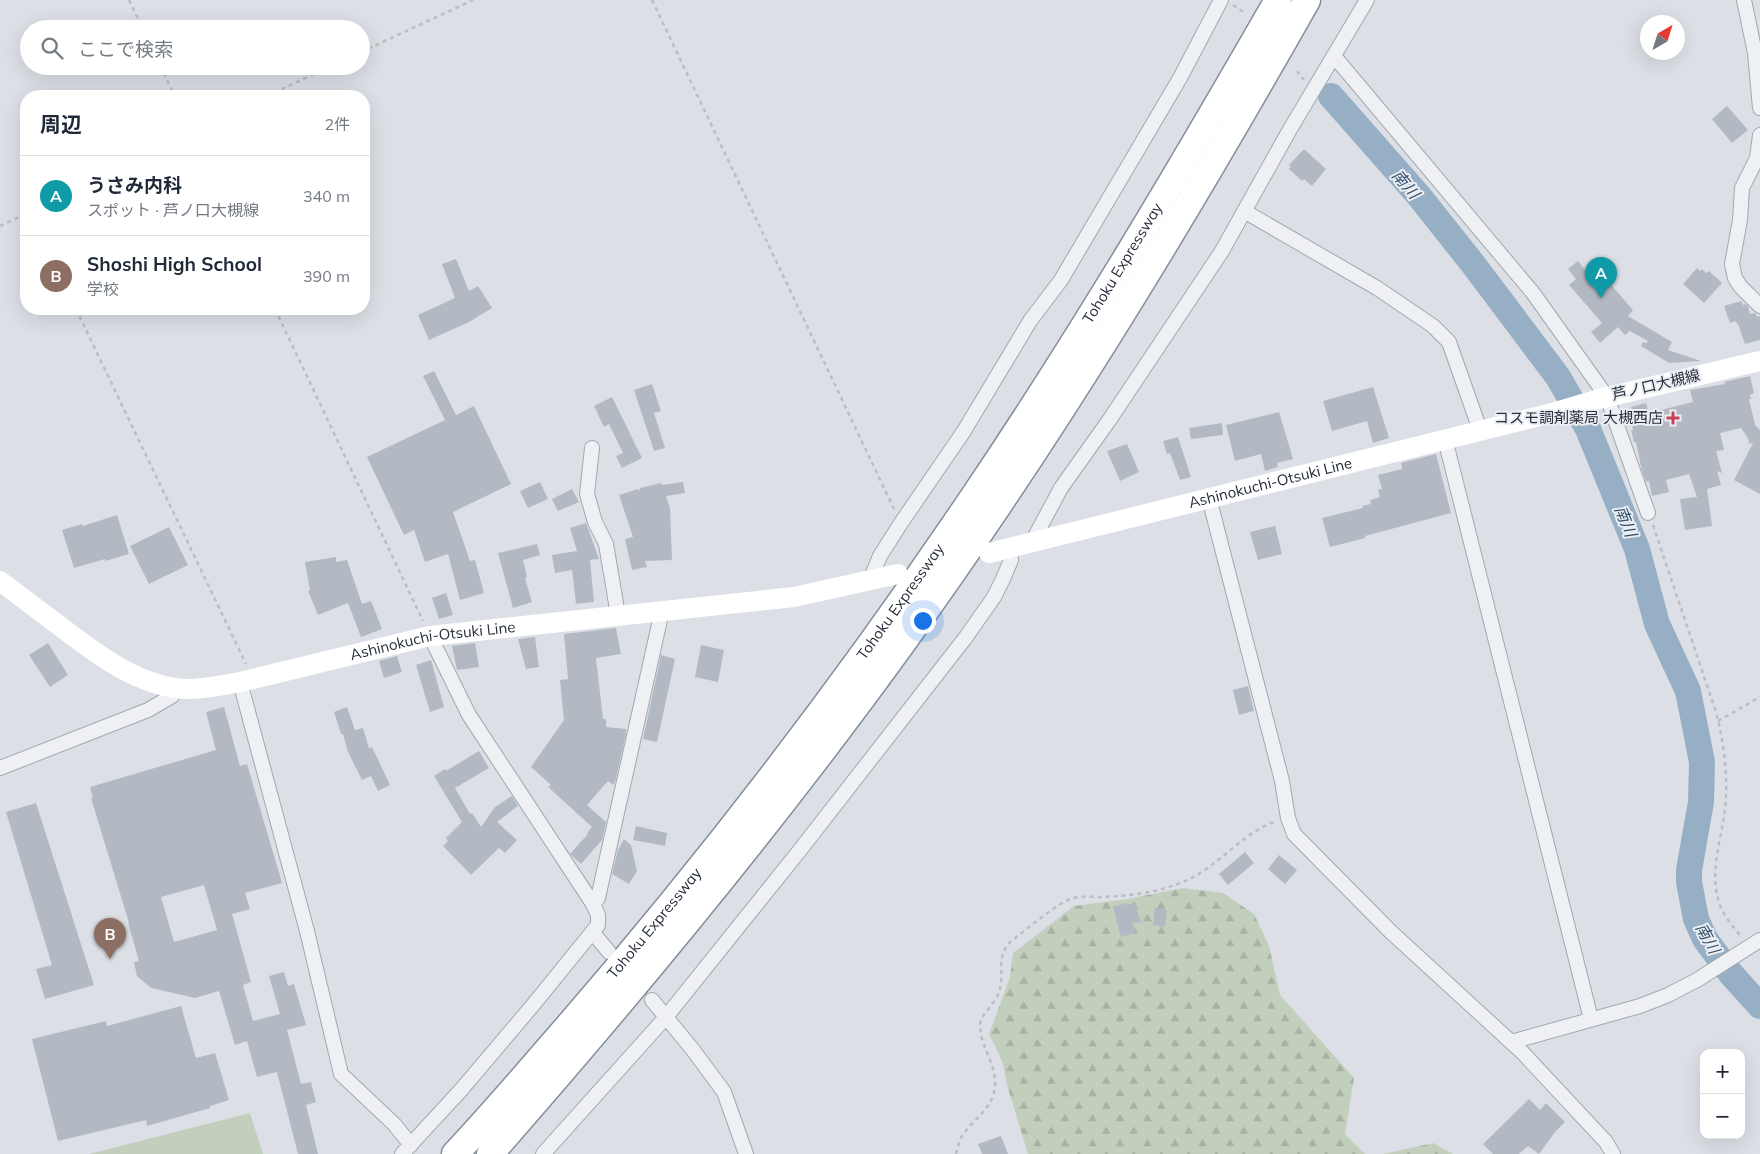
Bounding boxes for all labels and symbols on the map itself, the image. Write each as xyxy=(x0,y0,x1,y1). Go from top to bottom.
north arrow xyxy=(1640,15,1685,60)
water label: 南川 xyxy=(1388,165,1425,204)
street label: Tohoku Expressway xyxy=(1078,199,1166,327)
pin: A xyxy=(1585,257,1617,298)
street label: 芦ノ口大槻線 xyxy=(1610,365,1702,404)
place label: コスモ調剤薬局 大槻西店 xyxy=(1494,408,1663,427)
marker: コスモ調剤薬局 大槻西店 xyxy=(1667,412,1679,424)
street label: Ashinokuchi-Otsuki Line xyxy=(1187,453,1354,512)
water label: 南川 xyxy=(1611,502,1642,541)
street label: Tohoku Expressway xyxy=(852,540,948,663)
your location xyxy=(910,608,936,634)
street label: Ashinokuchi-Otsuki Line xyxy=(348,617,516,664)
street label: Tohoku Expressway xyxy=(603,864,705,982)
pin: B xyxy=(94,918,126,959)
water label: 南川 xyxy=(1691,919,1725,959)

